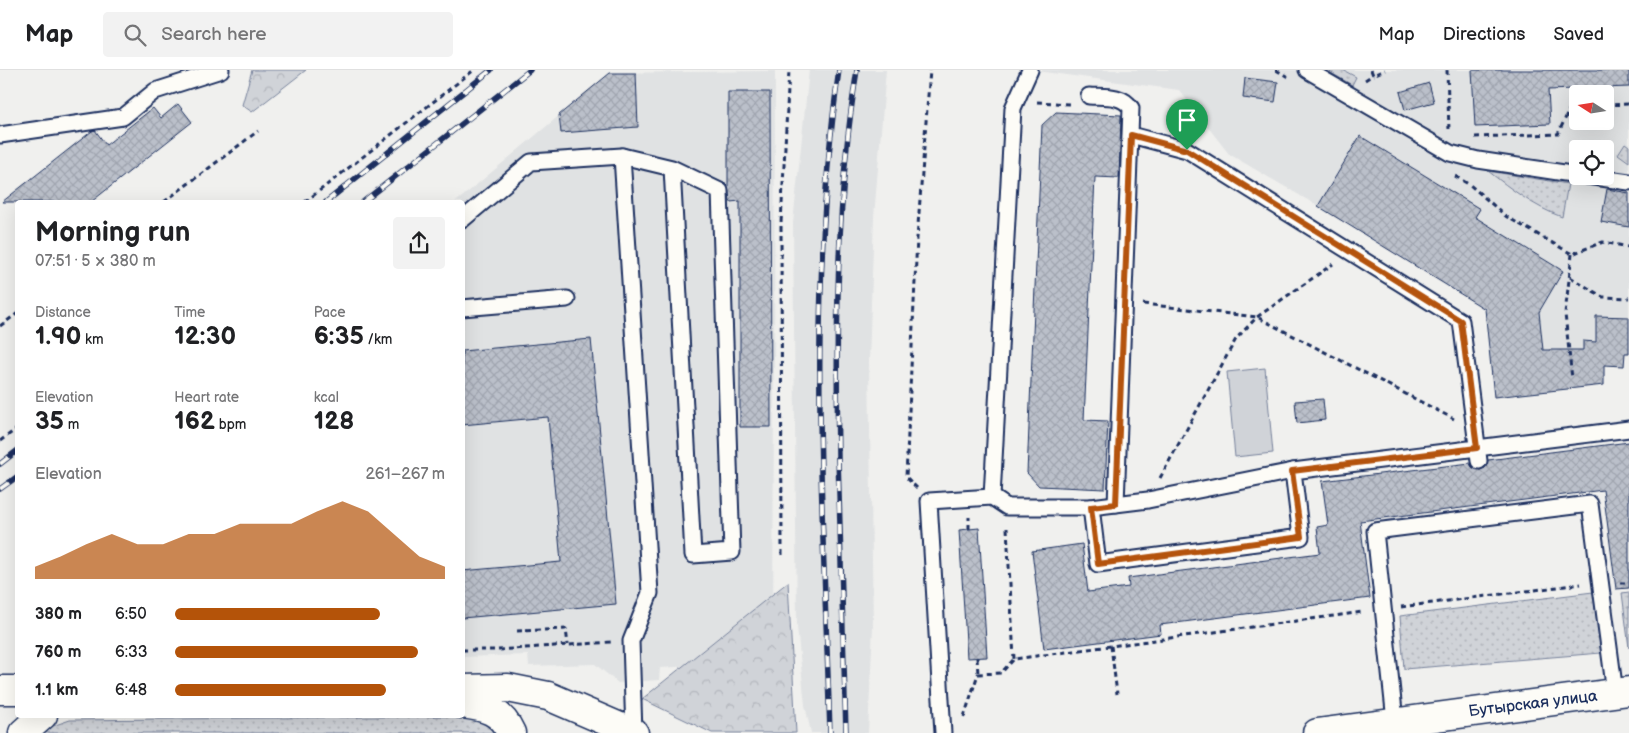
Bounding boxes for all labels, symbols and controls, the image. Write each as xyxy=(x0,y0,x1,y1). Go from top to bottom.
search box xyxy=(103,12,453,57)
text: Map xyxy=(25,20,73,49)
icon: search xyxy=(121,21,149,49)
text: Search here xyxy=(161,23,267,46)
text: Map xyxy=(1379,24,1415,45)
text: Directions xyxy=(1443,24,1525,45)
text: Saved xyxy=(1553,24,1604,45)
north arrow xyxy=(1569,85,1614,130)
map controls xyxy=(1569,85,1614,185)
pin xyxy=(1166,99,1208,150)
icon: arrive xyxy=(1173,106,1201,134)
button: locate xyxy=(1569,140,1614,185)
text: Morning run xyxy=(35,216,190,249)
button: share xyxy=(393,217,445,269)
text: 07:51 · 5 × 380 m xyxy=(35,252,156,271)
text: Distance xyxy=(35,304,91,321)
text: Time xyxy=(174,304,205,321)
text: Pace xyxy=(314,304,346,321)
text: 1.90 xyxy=(35,321,81,352)
text: 12:30 xyxy=(174,321,236,352)
text: 6:35 xyxy=(314,321,364,352)
text: km xyxy=(81,331,103,348)
text: /km xyxy=(364,331,392,348)
text: Elevation xyxy=(35,389,93,406)
text: Heart rate xyxy=(174,389,239,406)
text: kcal xyxy=(314,389,339,406)
text: 35 xyxy=(35,406,64,437)
text: 162 xyxy=(174,406,215,437)
text: 128 xyxy=(314,406,354,437)
text: m xyxy=(64,416,79,433)
text: bpm xyxy=(215,416,246,433)
text: Elevation xyxy=(35,465,102,484)
text: 261–267 m xyxy=(365,465,445,484)
text: 380 m xyxy=(35,605,82,624)
text: 6:50 xyxy=(115,605,147,624)
text: 760 m xyxy=(35,643,81,662)
text: 6:33 xyxy=(115,643,148,662)
text: 1.1 km xyxy=(35,681,78,700)
text: 6:48 xyxy=(115,681,147,700)
street label: Бутырская улица xyxy=(1468,687,1599,721)

